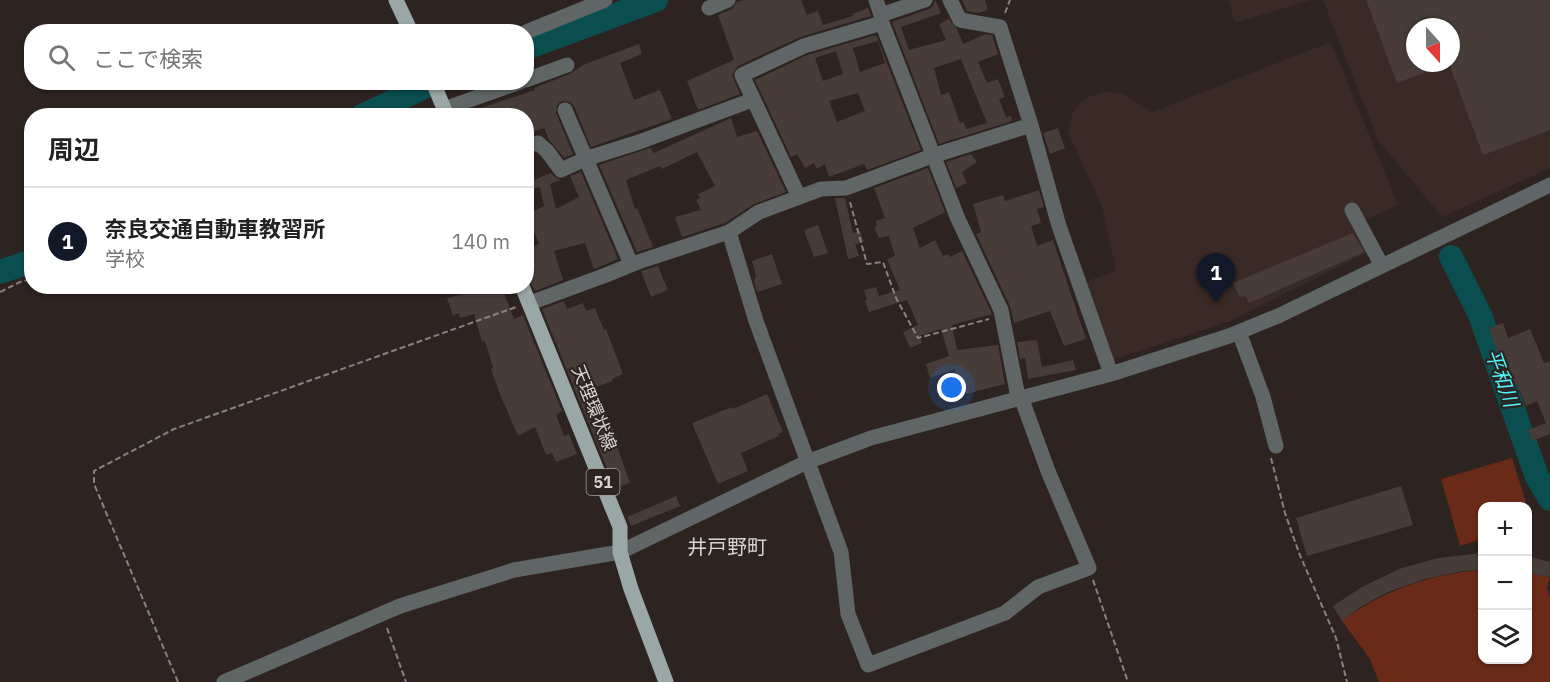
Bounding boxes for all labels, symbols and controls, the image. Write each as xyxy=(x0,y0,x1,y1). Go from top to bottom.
north arrow xyxy=(1406,18,1460,72)
search box xyxy=(24,24,534,90)
icon: search xyxy=(45,41,78,74)
text: ここで検索 xyxy=(93,44,203,73)
text: 周辺 xyxy=(48,132,100,166)
text: 奈良交通自動車教習所 xyxy=(105,214,325,243)
text: 1 xyxy=(62,228,74,255)
text: 140 m xyxy=(452,228,510,255)
text: 学校 xyxy=(105,245,145,272)
pin: 1 xyxy=(1196,254,1236,303)
water label: 平和川 xyxy=(1480,345,1526,413)
street label: 天理環状線 xyxy=(567,362,622,454)
your location xyxy=(937,373,966,402)
road number: 51 xyxy=(586,469,620,495)
map controls xyxy=(1478,502,1532,664)
button: + xyxy=(1478,502,1532,556)
district label: 井戸野町 xyxy=(687,533,767,560)
button: − xyxy=(1478,556,1532,610)
button: layers xyxy=(1478,610,1532,664)

